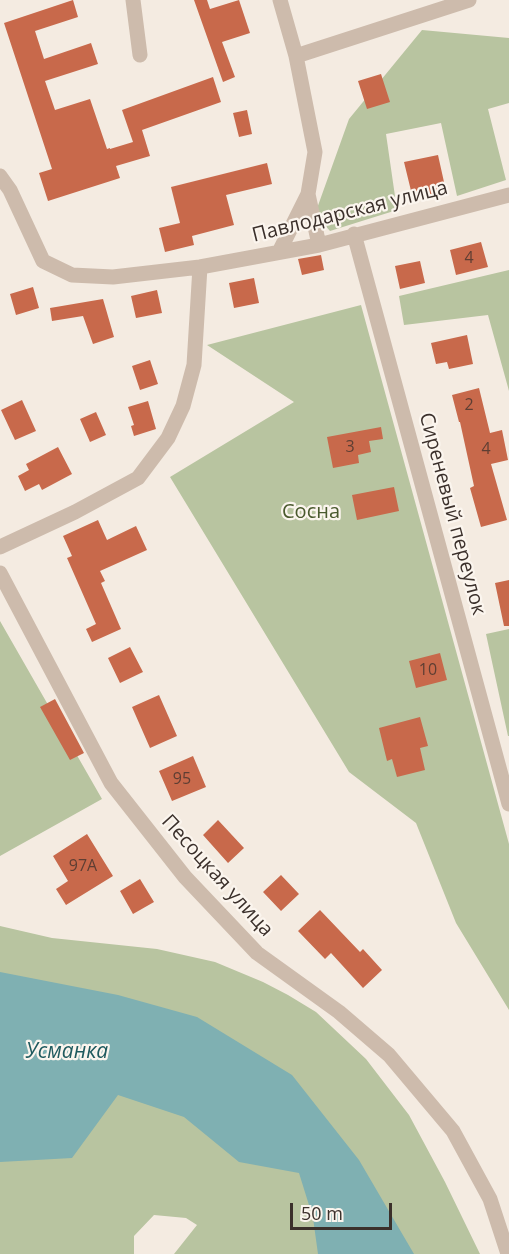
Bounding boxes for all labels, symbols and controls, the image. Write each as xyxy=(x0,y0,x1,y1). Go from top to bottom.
street label: Павлодарская улица xyxy=(250,176,450,248)
house number: 4 xyxy=(464,248,474,268)
house number: 2 xyxy=(464,395,474,415)
street label: Сиреневый переулок xyxy=(413,410,491,618)
house number: 3 xyxy=(345,437,355,457)
house number: 4 xyxy=(481,439,491,459)
park label: Сосна xyxy=(282,500,340,524)
house number: 10 xyxy=(419,660,437,680)
house number: 95 xyxy=(173,769,191,789)
street label: Песоцкая улица xyxy=(156,810,278,942)
house number: 97А xyxy=(69,856,97,876)
water label: Усманка xyxy=(26,1039,108,1065)
scale bar xyxy=(293,1191,395,1229)
text: 50 m xyxy=(301,1201,343,1225)

